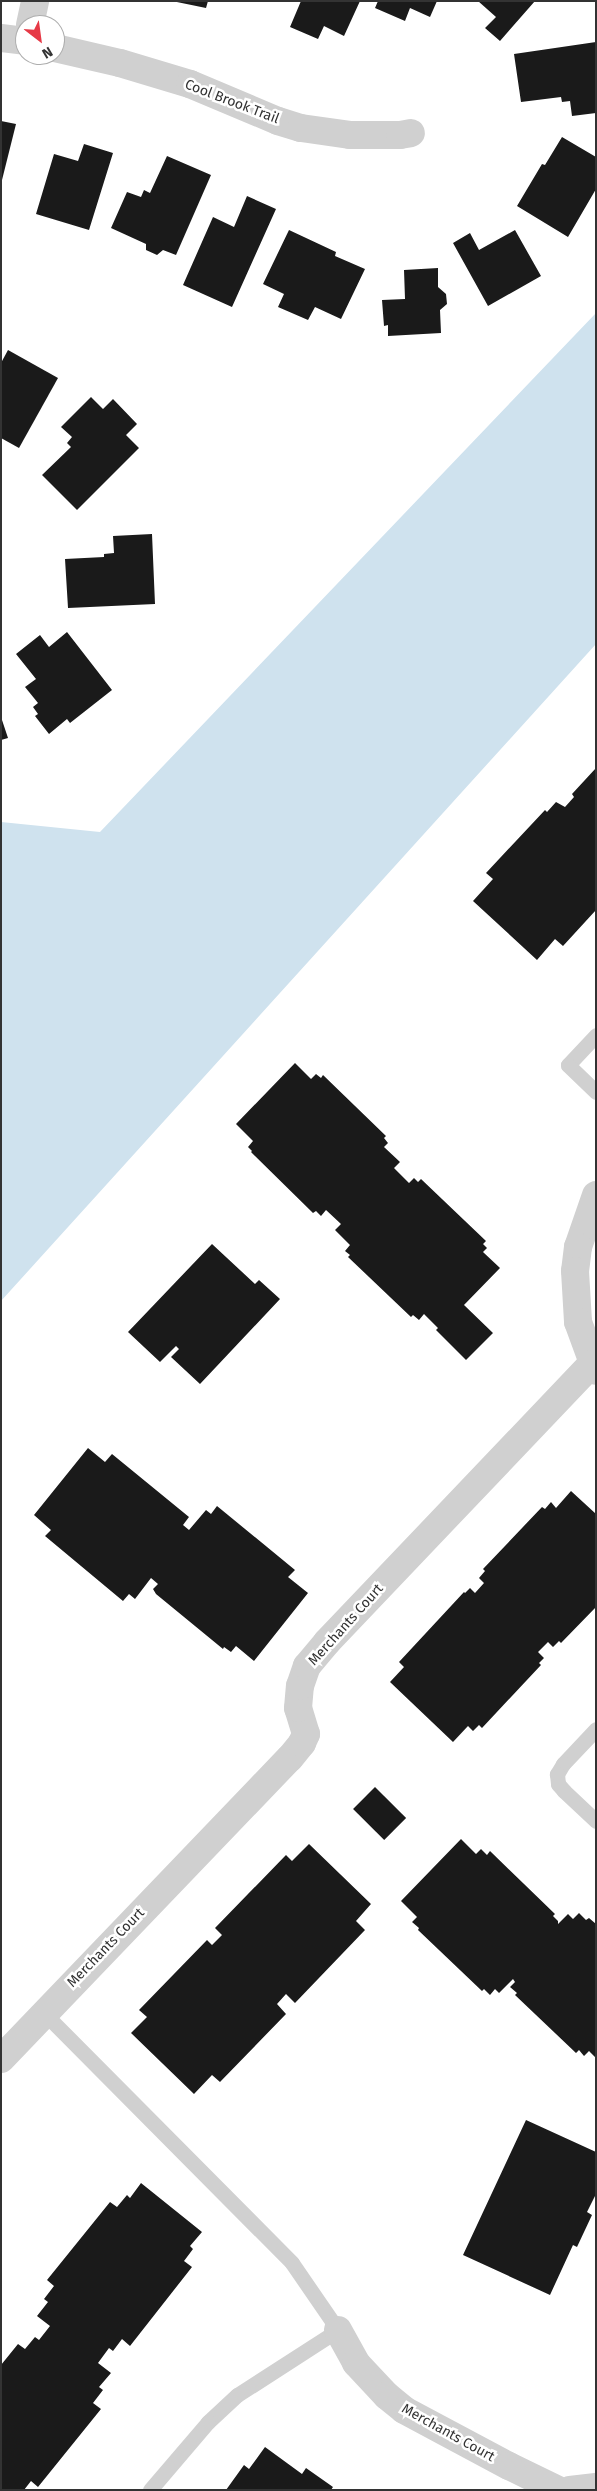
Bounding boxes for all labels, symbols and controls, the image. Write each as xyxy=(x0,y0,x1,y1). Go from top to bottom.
north arrow xyxy=(15,15,65,65)
text: N xyxy=(39,43,56,62)
street label: Cool Brook Trail xyxy=(182,76,282,128)
street label: Merchants Court xyxy=(305,1581,387,1669)
street label: Merchants Court xyxy=(64,1905,148,1991)
street label: Merchants Court xyxy=(399,2400,497,2466)

